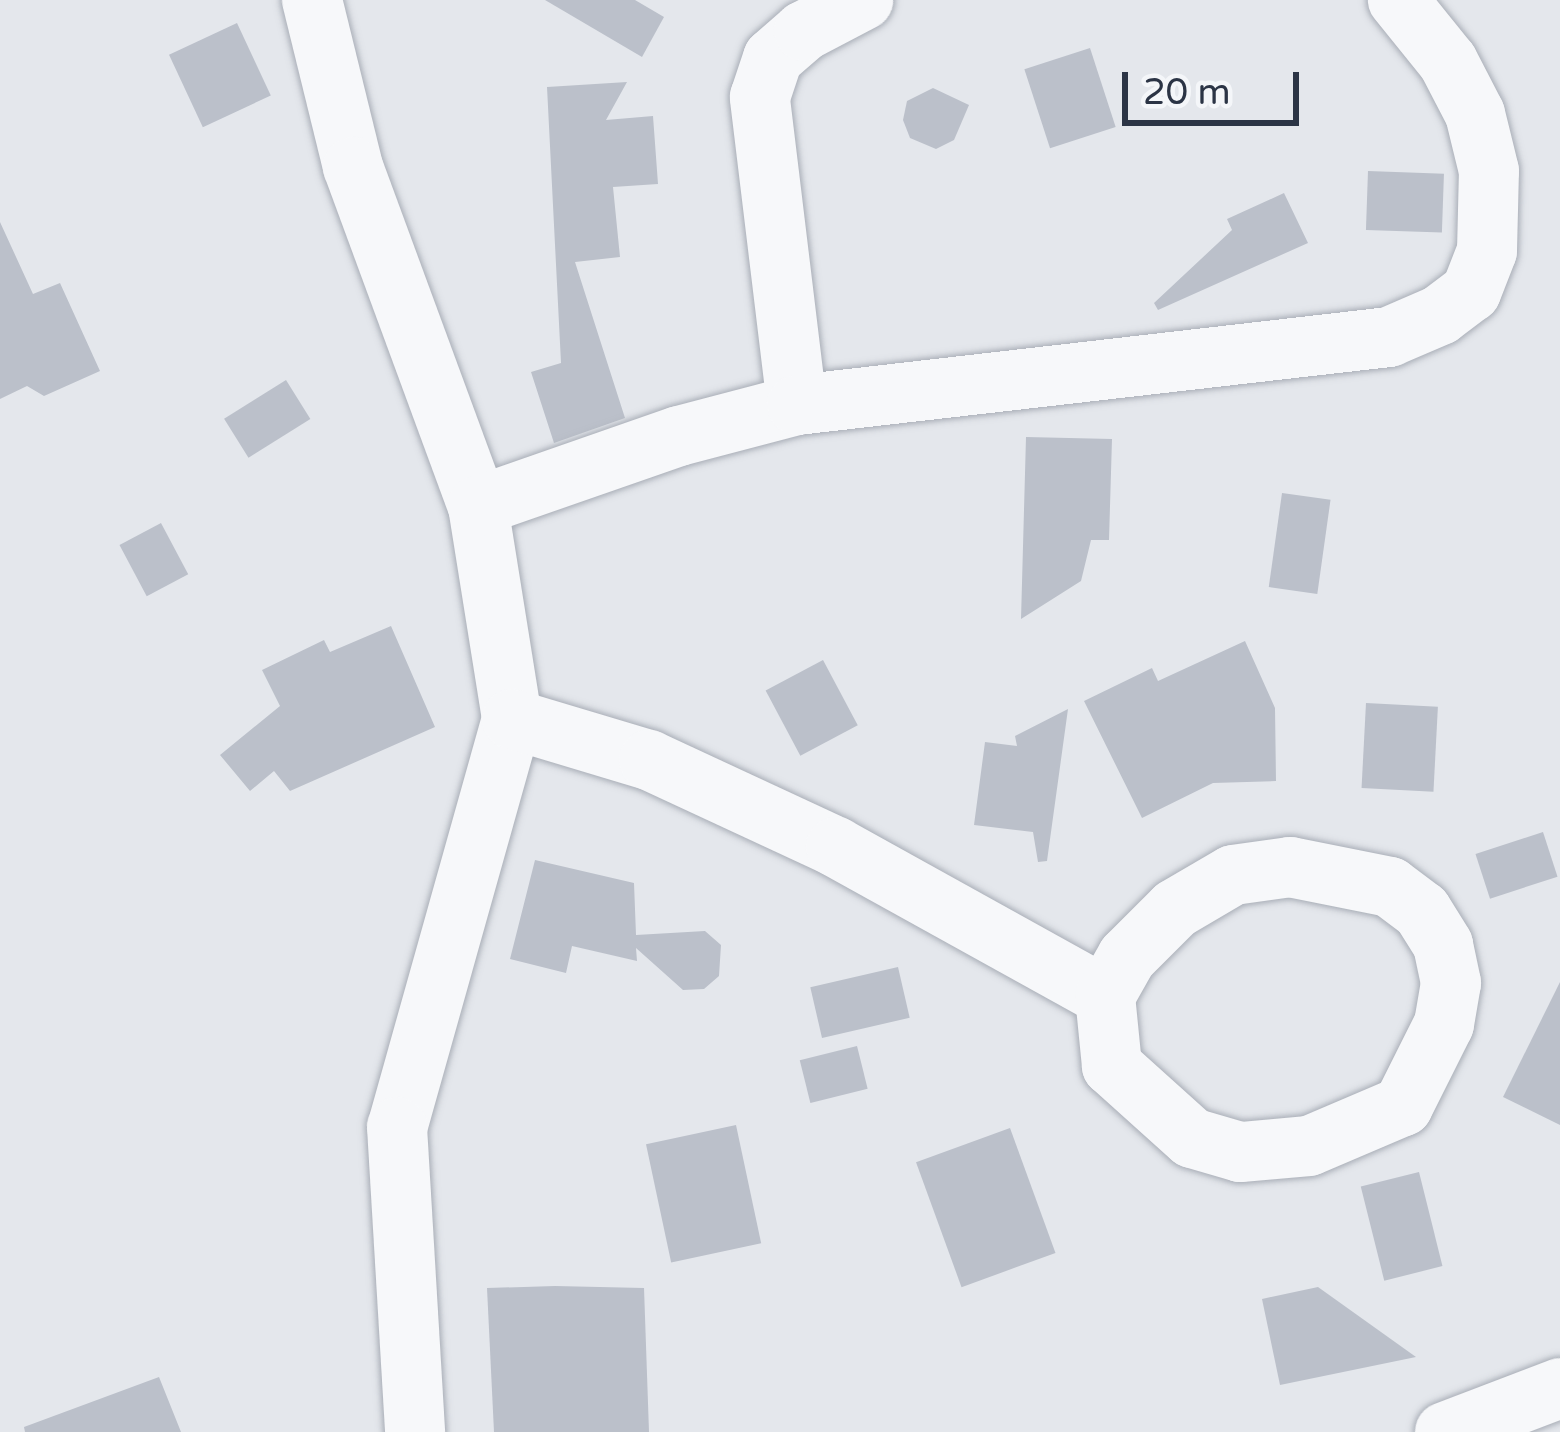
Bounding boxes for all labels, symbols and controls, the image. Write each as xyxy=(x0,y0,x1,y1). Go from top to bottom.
scale bar xyxy=(1128,48,1305,122)
text: 20 m xyxy=(1143,71,1231,114)

